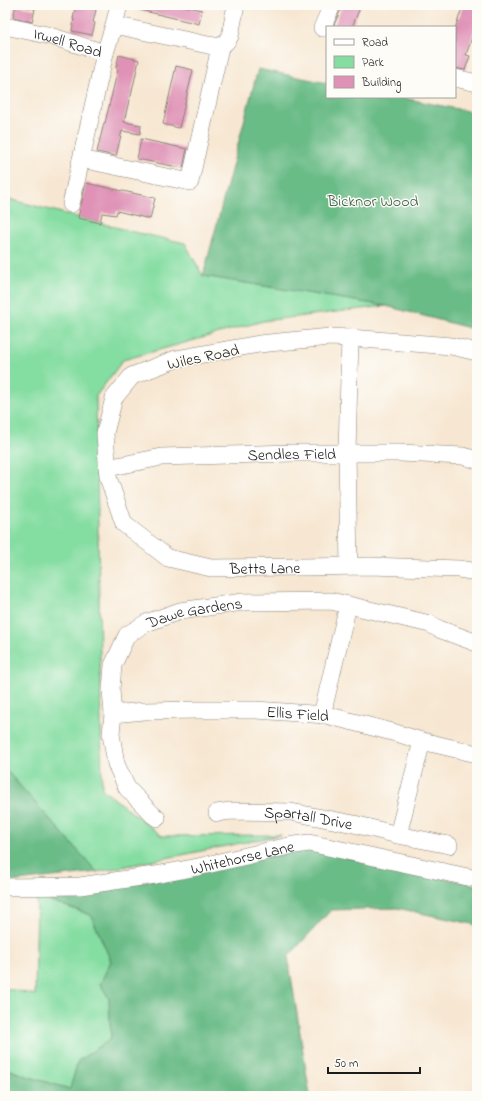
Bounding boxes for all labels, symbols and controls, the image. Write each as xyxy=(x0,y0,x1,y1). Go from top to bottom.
street label: Irwell Road xyxy=(31,22,105,65)
legend xyxy=(326,26,456,98)
text: Road xyxy=(362,34,388,52)
text: Park xyxy=(362,54,384,72)
text: Building xyxy=(361,74,401,93)
park label: Bicknor Wood xyxy=(327,190,418,214)
street label: Wiles Road xyxy=(165,339,242,377)
street label: Sendles Field xyxy=(247,443,336,468)
street label: Betts Lane xyxy=(229,557,301,582)
street label: Dawe Gardens xyxy=(143,592,244,636)
street label: Ellis Field xyxy=(266,701,330,729)
street label: Spartall Drive xyxy=(264,802,355,838)
street label: Whitehorse Lane xyxy=(189,835,297,882)
scale bar xyxy=(328,1049,420,1075)
text: 50 m xyxy=(334,1055,358,1073)

